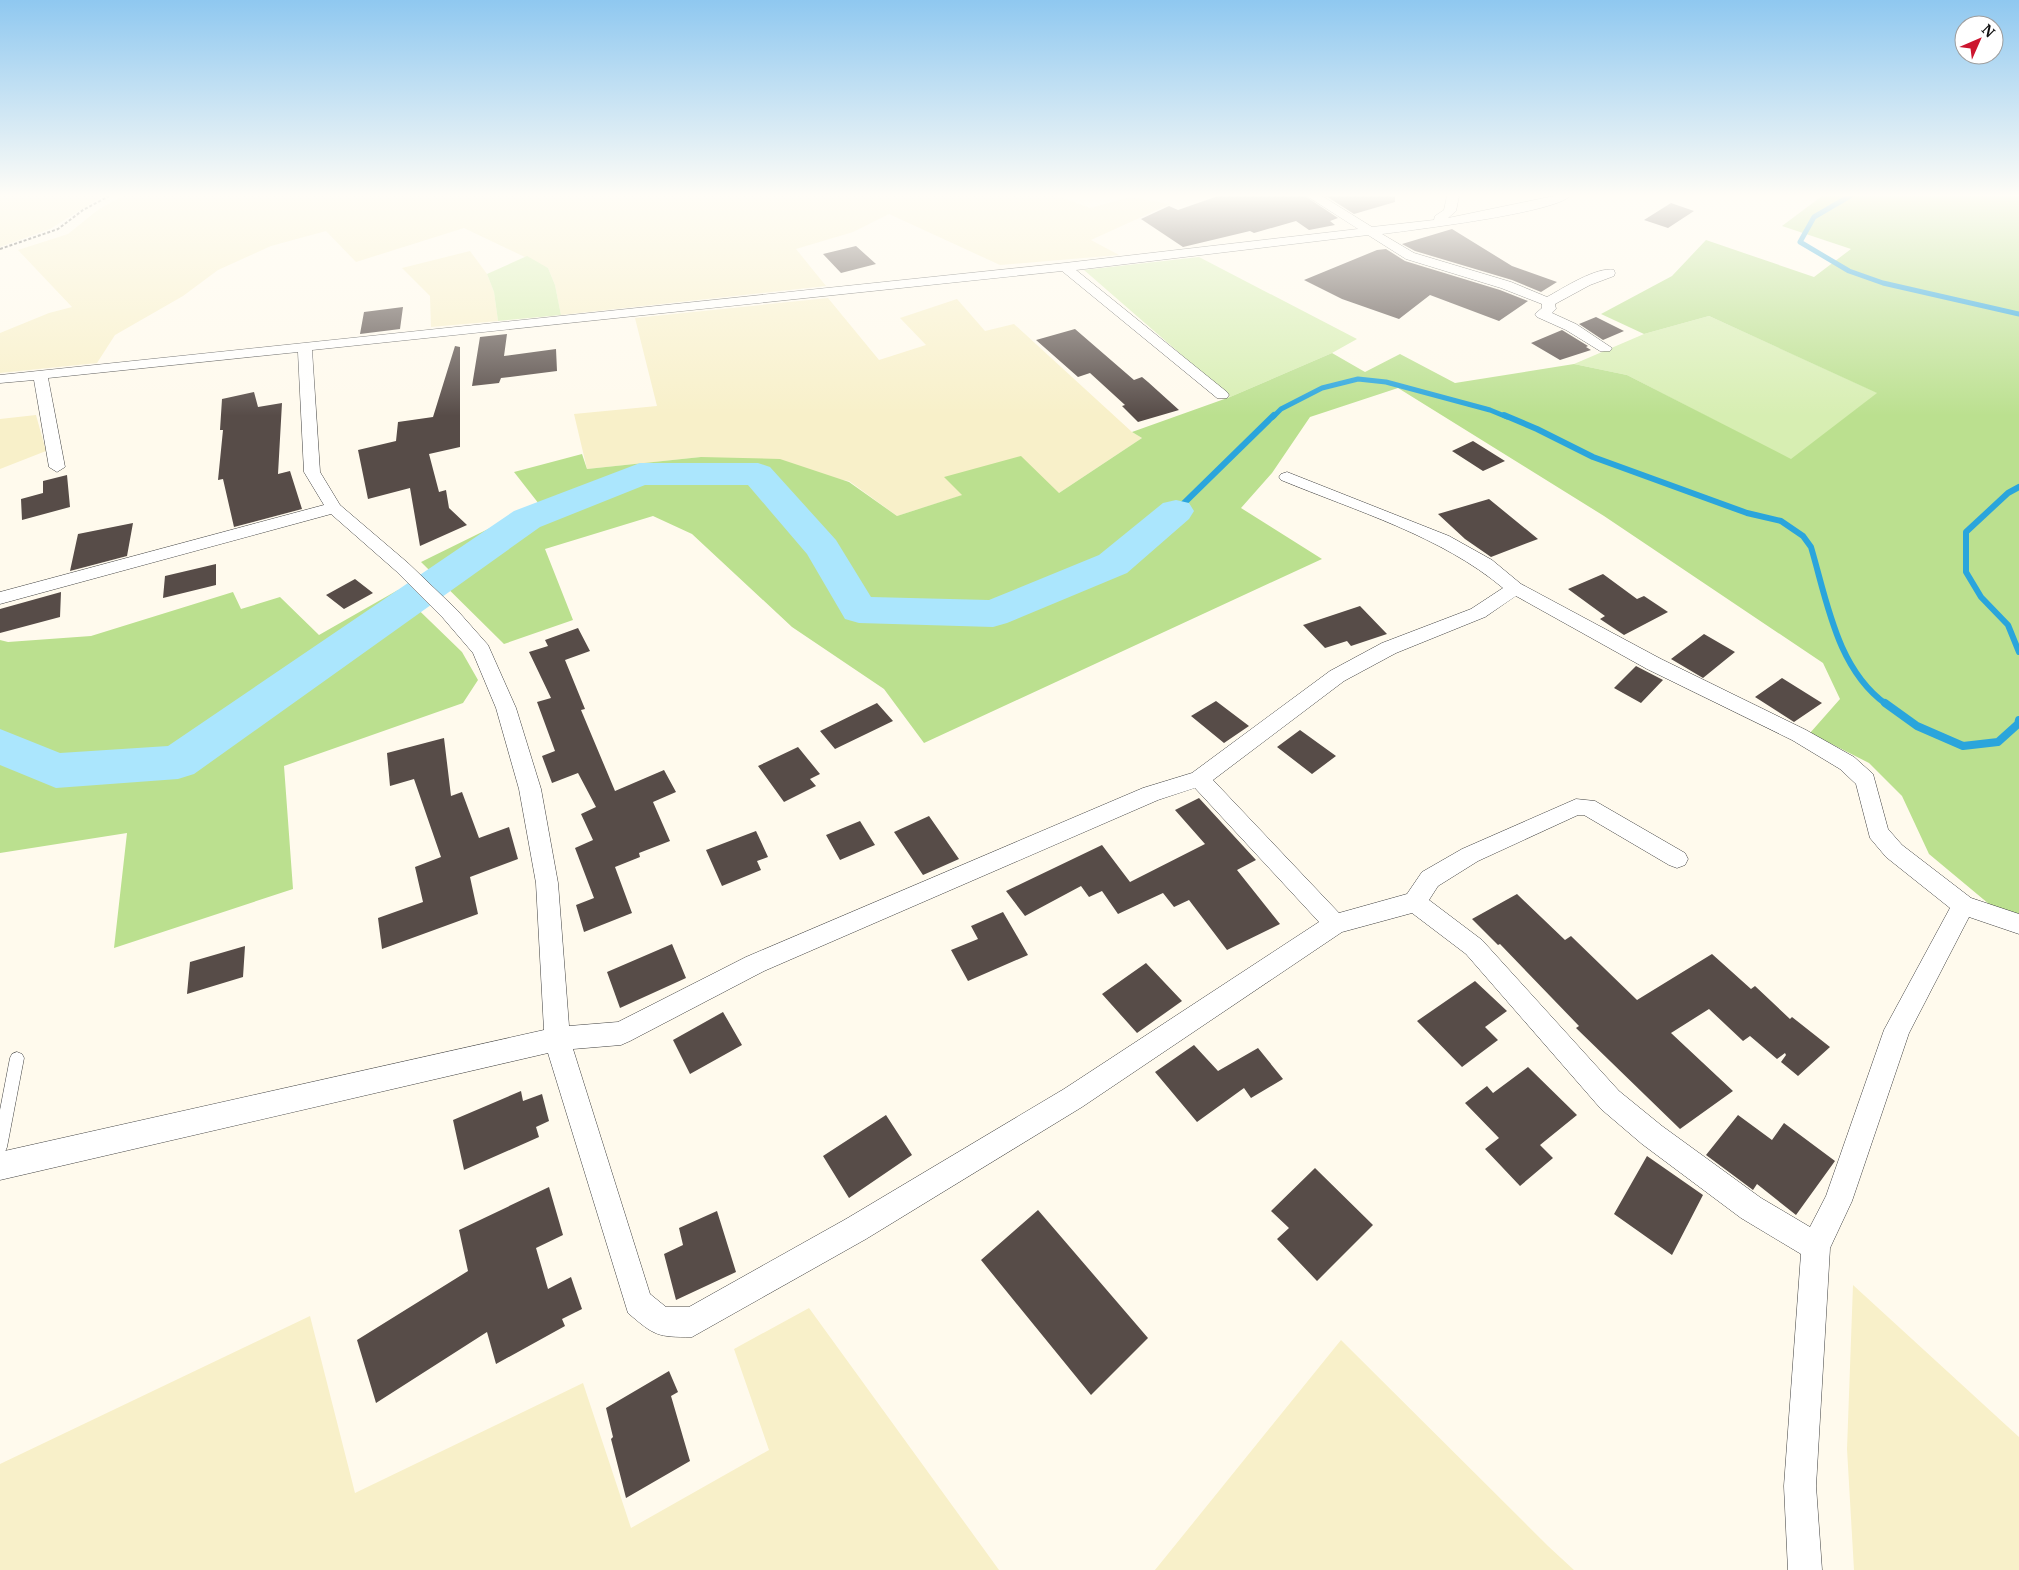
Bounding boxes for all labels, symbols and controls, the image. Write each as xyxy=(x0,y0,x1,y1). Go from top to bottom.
north arrow xyxy=(1954,15,2004,65)
text: N xyxy=(1978,21,1998,41)

